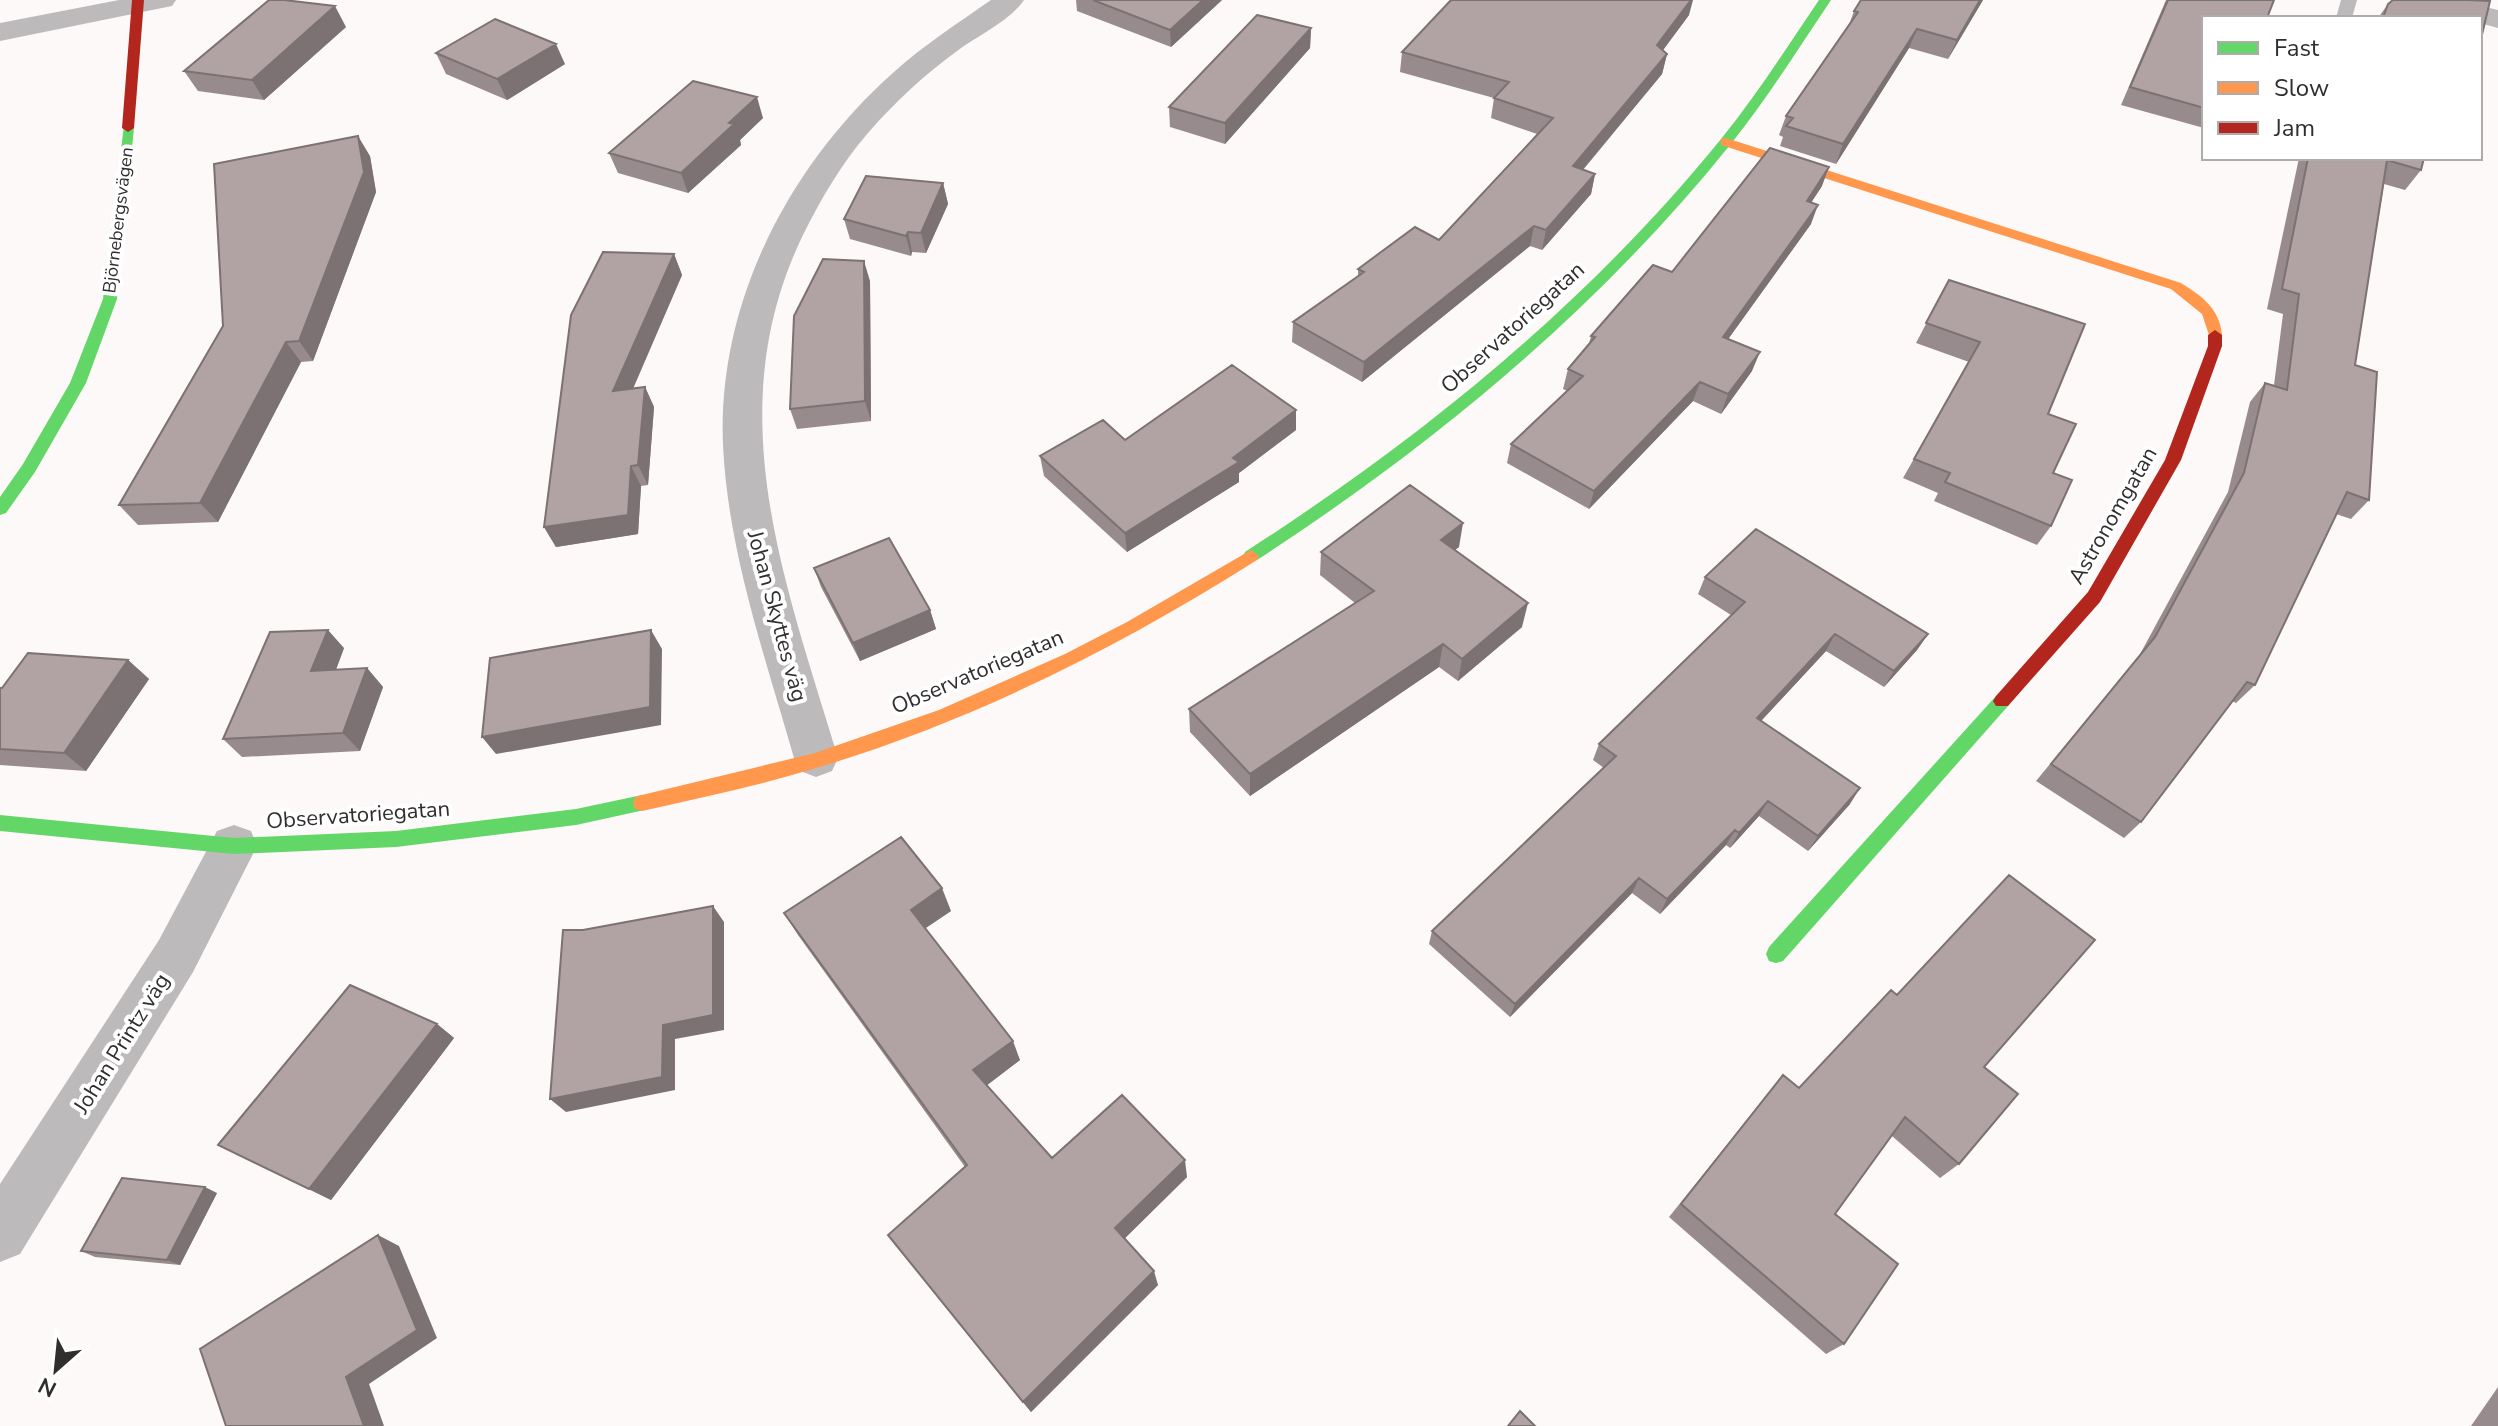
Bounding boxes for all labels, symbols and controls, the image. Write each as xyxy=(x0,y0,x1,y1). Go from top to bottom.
legend xyxy=(2202,16,2482,160)
text: Fast xyxy=(2274,32,2320,64)
text: Slow xyxy=(2274,72,2329,104)
text: Jam xyxy=(2273,112,2315,144)
street label: Björnebergsvägen xyxy=(97,146,139,294)
street label: Observatoriegatan xyxy=(1434,255,1591,401)
street label: Astronomgatan xyxy=(2061,441,2164,590)
street label: Johan Skyttes väg xyxy=(740,526,814,705)
street label: Observatoriegatan xyxy=(887,622,1068,722)
street label: Observatoriegatan xyxy=(265,794,451,836)
street label: Johan Printz väg xyxy=(66,968,177,1120)
north arrow xyxy=(16,1330,96,1410)
text: N xyxy=(33,1370,62,1404)

